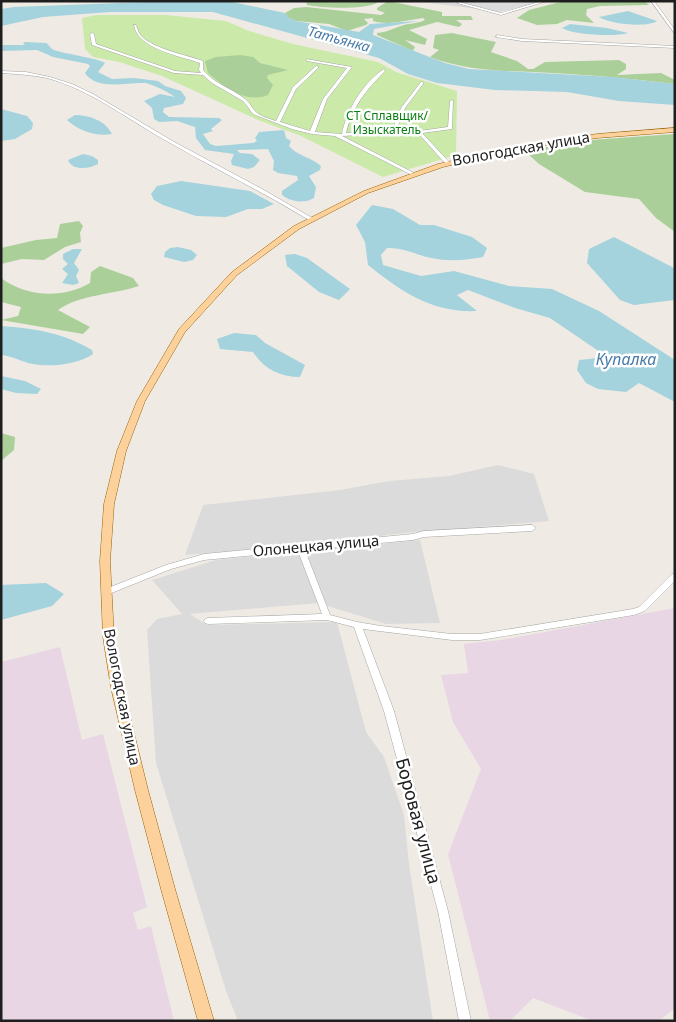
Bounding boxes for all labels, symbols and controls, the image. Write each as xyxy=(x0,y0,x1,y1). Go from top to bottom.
water label: Татьянка xyxy=(306,21,372,56)
park label: СТ Сплавщик/ Изыскатель xyxy=(346,107,429,138)
street label: Вологодская улица xyxy=(451,126,591,170)
water label: Купалка xyxy=(596,348,656,370)
street label: Олонецкая улица xyxy=(252,530,380,560)
street label: Вологодская улица xyxy=(100,627,146,767)
street label: Боровая улица xyxy=(391,755,447,886)

